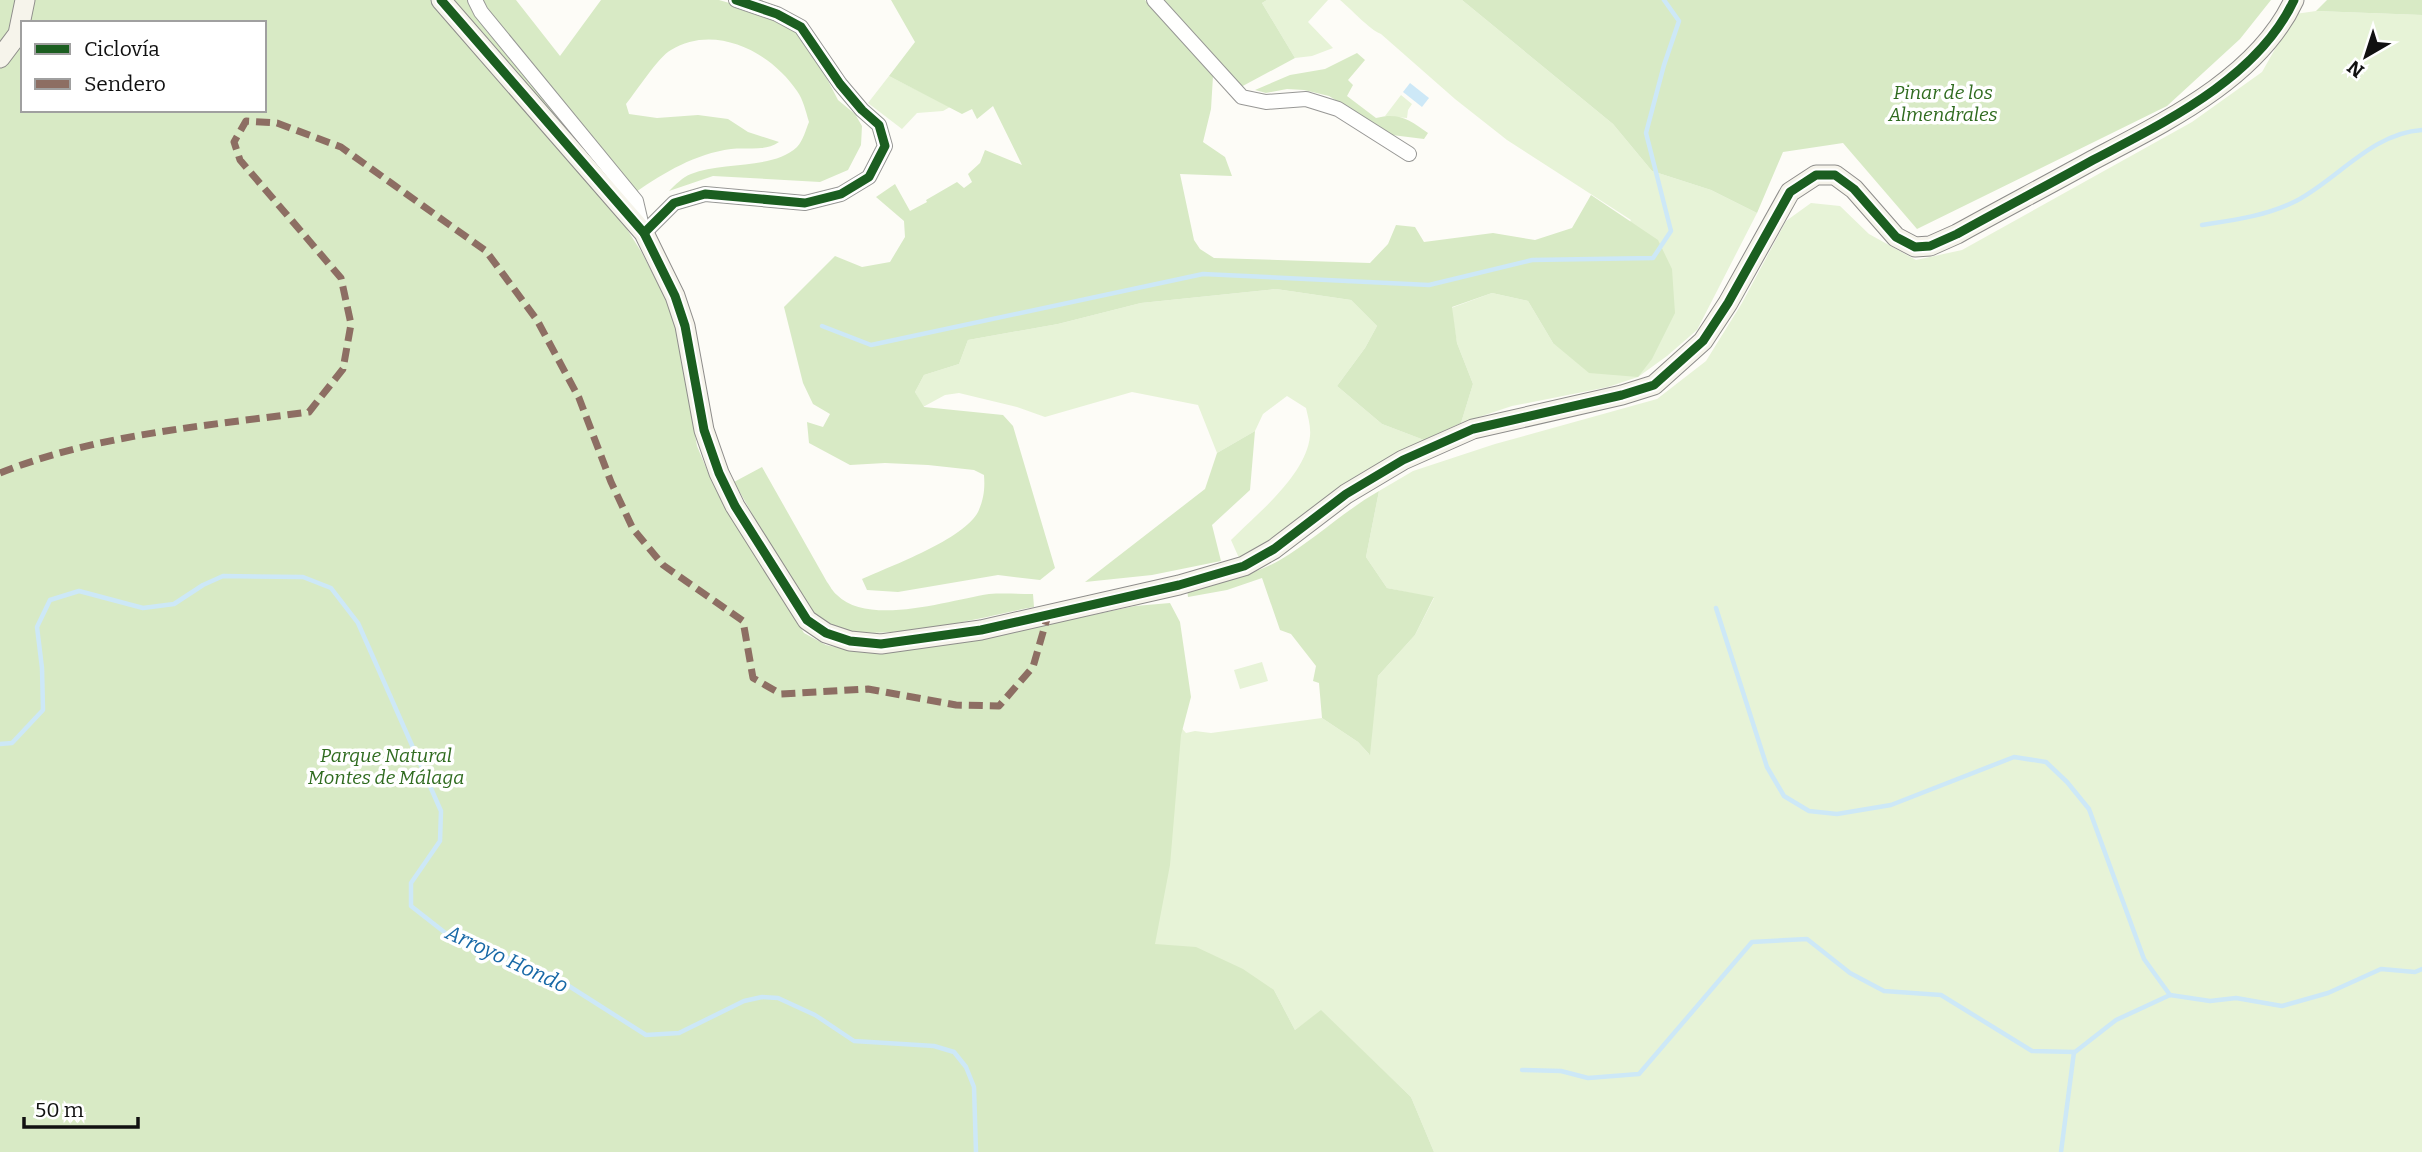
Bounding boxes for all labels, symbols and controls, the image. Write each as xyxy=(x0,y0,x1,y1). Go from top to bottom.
legend xyxy=(21,21,266,112)
north arrow xyxy=(2331,21,2401,91)
text: Ciclovía xyxy=(84,36,160,62)
text: N xyxy=(2342,55,2369,82)
text: Sendero xyxy=(84,71,166,97)
park label: Pinar de los Almendrales xyxy=(1887,81,1998,126)
park label: Parque Natural Montes de Málaga xyxy=(308,744,464,789)
water label: Arroyo Hondo xyxy=(441,919,572,999)
scale bar xyxy=(24,1086,138,1130)
text: 50 m xyxy=(35,1097,84,1123)

